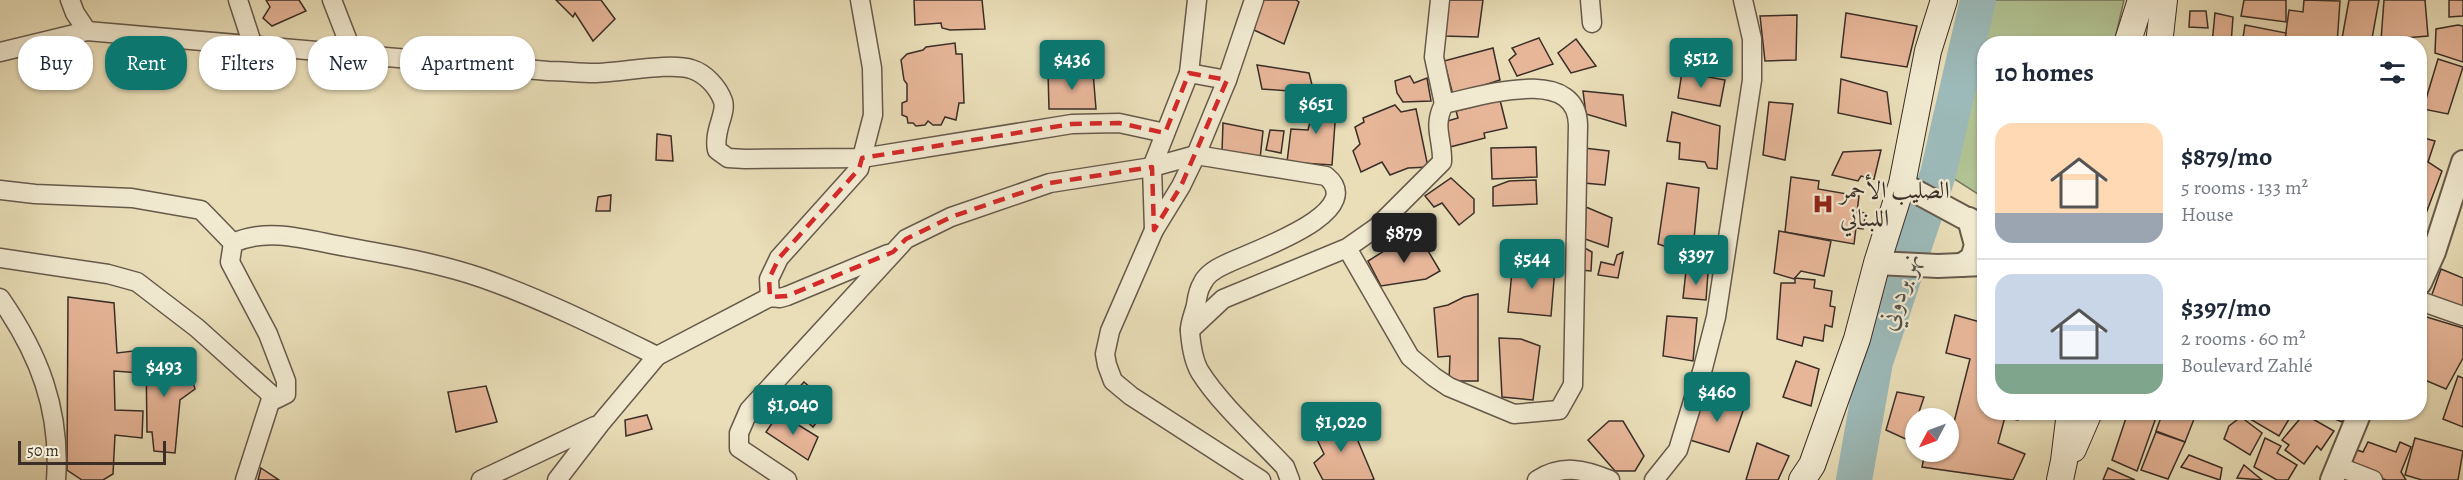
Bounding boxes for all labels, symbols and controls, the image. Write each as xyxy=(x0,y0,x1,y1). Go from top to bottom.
chip: Buy xyxy=(18,36,93,90)
chip: Rent xyxy=(105,36,187,90)
chip: Filters xyxy=(199,36,296,90)
chip: New xyxy=(308,36,388,90)
chip: Apartment xyxy=(400,36,535,90)
pin: $512 xyxy=(1665,38,1737,89)
pin: $436 xyxy=(1036,40,1108,91)
text: $512 xyxy=(1684,44,1718,71)
text: $436 xyxy=(1054,46,1090,73)
text: 10 homes xyxy=(1995,55,2094,90)
icon: filters xyxy=(2376,56,2409,89)
pin: $651 xyxy=(1280,84,1352,135)
text: $651 xyxy=(1299,90,1333,117)
text: $879/mo xyxy=(2181,139,2273,174)
icon: home xyxy=(2043,147,2115,219)
place label: الصليب الأحمر اللبناني xyxy=(1837,174,1950,237)
text: 5 rooms · 133 m² xyxy=(2181,174,2308,201)
hospital icon: الصليب الأحمر اللبناني xyxy=(1811,192,1835,216)
text: House xyxy=(2181,201,2233,228)
pin: $879 xyxy=(1368,213,1440,264)
text: $879 xyxy=(1386,219,1422,246)
pin: $397 xyxy=(1660,235,1732,286)
pin: $544 xyxy=(1496,239,1568,290)
text: $397 xyxy=(1678,241,1714,268)
text: $544 xyxy=(1514,245,1550,272)
water label: نهر بردوني xyxy=(1869,247,1932,336)
text: $397/mo xyxy=(2181,290,2271,325)
icon: home xyxy=(2043,298,2115,370)
text: 2 rooms · 60 m² xyxy=(2181,325,2305,352)
pin: $493 xyxy=(128,347,200,398)
text: Boulevard Zahlé xyxy=(2181,352,2313,379)
text: $493 xyxy=(146,353,182,380)
pin: $460 xyxy=(1681,372,1753,423)
text: $460 xyxy=(1698,378,1736,405)
pin: $1,040 xyxy=(744,385,842,436)
text: $1,040 xyxy=(767,391,819,418)
pin: $1,020 xyxy=(1292,402,1390,453)
text: $1,020 xyxy=(1315,408,1367,435)
north arrow xyxy=(1905,408,1959,462)
map controls xyxy=(1905,408,1959,462)
scale bar xyxy=(18,438,166,466)
text: 50 m xyxy=(27,440,59,462)

